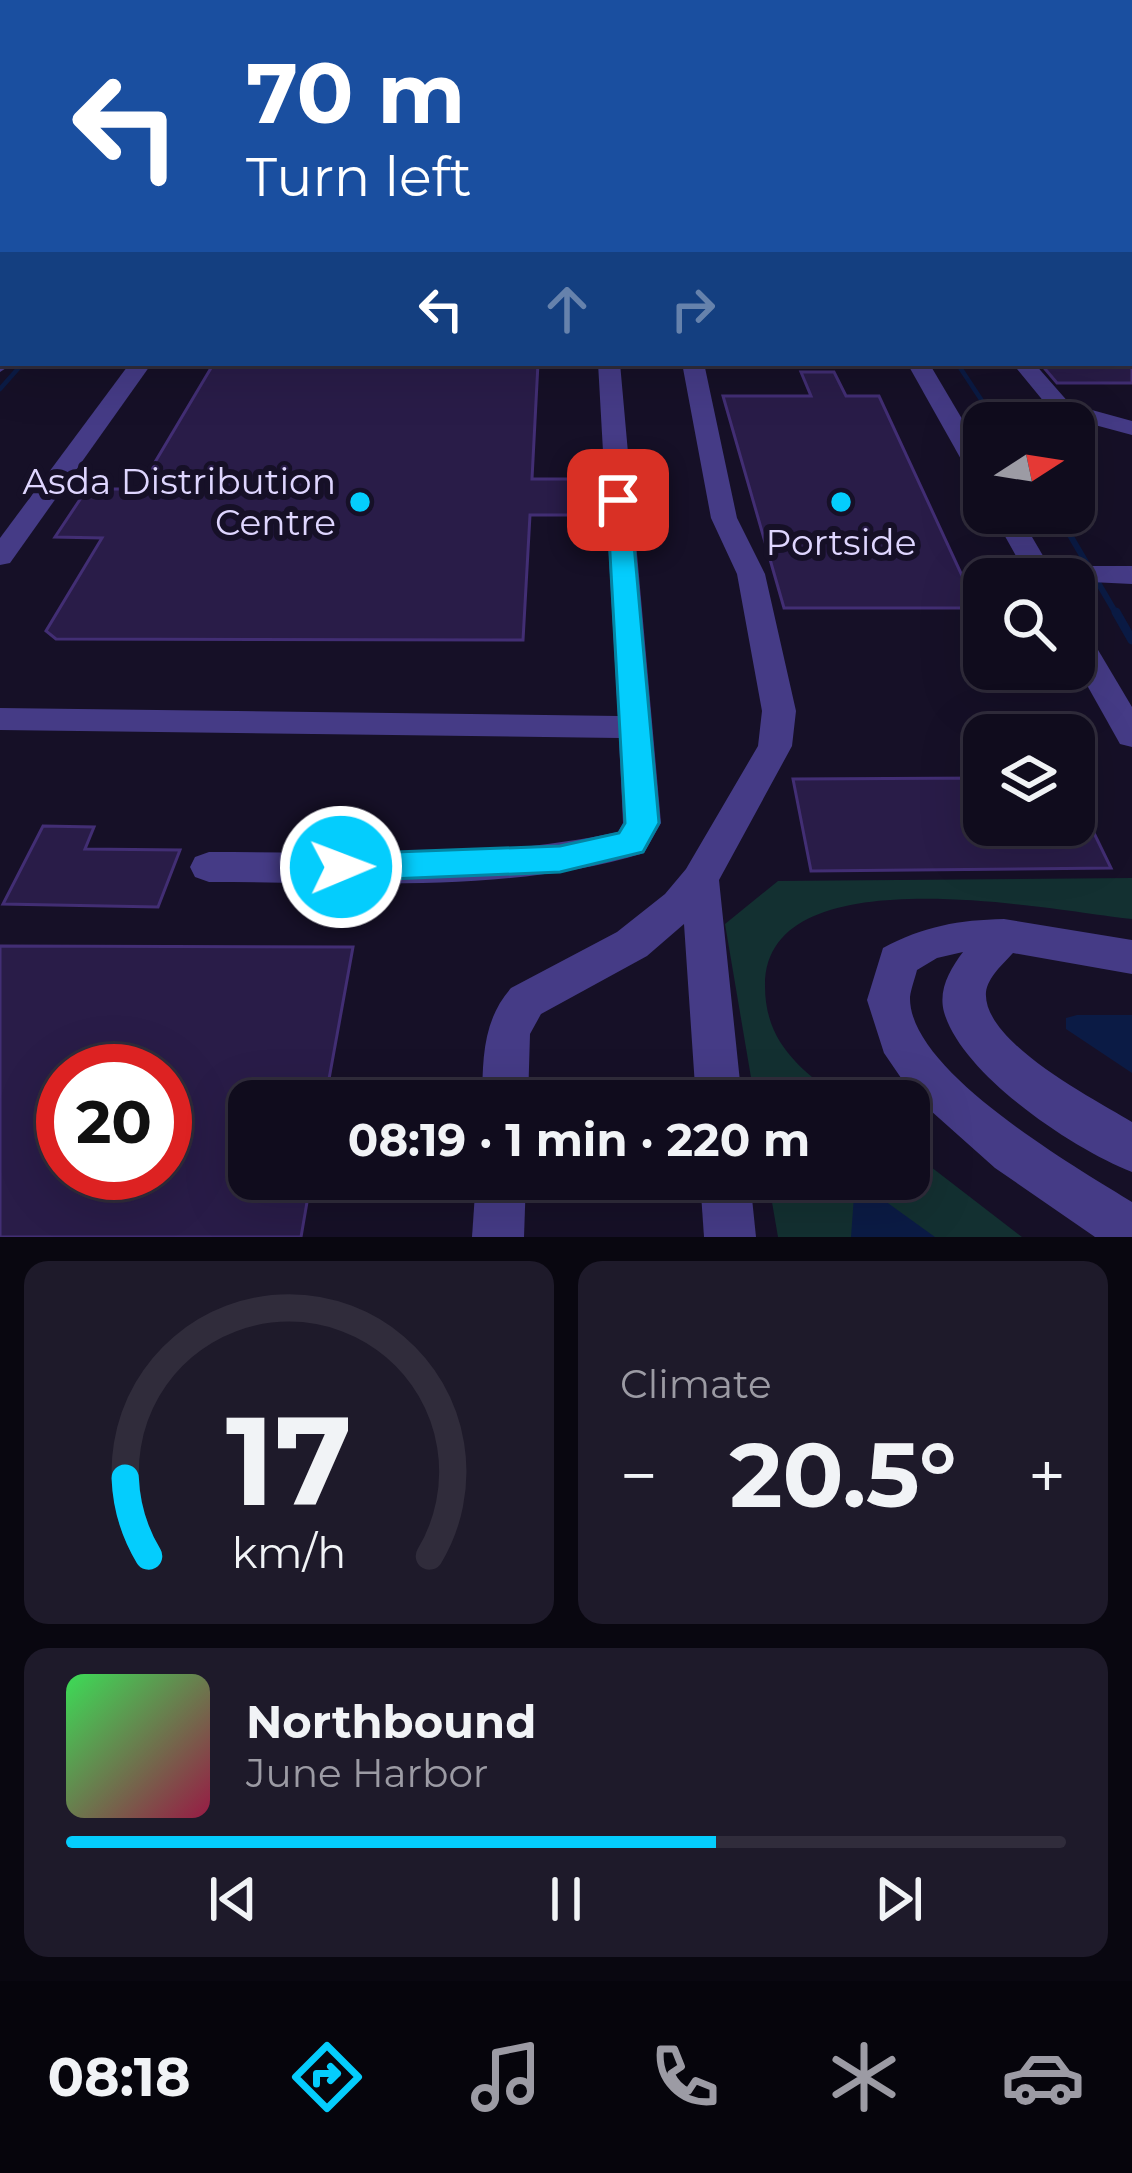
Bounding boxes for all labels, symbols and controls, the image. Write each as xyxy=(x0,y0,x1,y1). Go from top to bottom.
text: 70 m xyxy=(246,42,465,144)
icon: left xyxy=(48,48,204,204)
text: Turn left xyxy=(246,144,472,210)
icon: left xyxy=(408,276,474,342)
icon: ahead xyxy=(534,276,600,342)
icon: right xyxy=(660,276,726,342)
north arrow xyxy=(963,402,1095,534)
map controls xyxy=(963,402,1095,846)
pin xyxy=(567,449,669,551)
place label: Asda Distribution Centre xyxy=(22,459,336,544)
icon: arrive xyxy=(585,467,651,533)
marker: Asda Distribution Centre xyxy=(347,489,373,515)
marker: Portside xyxy=(828,489,854,515)
place label: Portside xyxy=(766,520,916,564)
button: search xyxy=(963,558,1095,690)
button: layers xyxy=(963,714,1095,846)
position arrow xyxy=(278,804,404,930)
speed limit sign: 20 xyxy=(36,1044,192,1200)
text: 08:19 · 1 min · 220 m xyxy=(348,1112,810,1167)
text: Climate xyxy=(620,1360,772,1408)
text: 17 xyxy=(226,1384,352,1536)
text: 20.5° xyxy=(729,1420,957,1530)
text: − xyxy=(620,1435,658,1516)
text: + xyxy=(1028,1435,1066,1516)
text: km/h xyxy=(232,1525,346,1578)
text: Northbound xyxy=(246,1694,536,1749)
text: June Harbor xyxy=(246,1749,488,1797)
icon: previous xyxy=(200,1866,266,1932)
icon: pause xyxy=(533,1866,599,1932)
icon: next xyxy=(866,1866,932,1932)
icon: directions xyxy=(285,2035,369,2119)
icon: music xyxy=(464,2035,548,2119)
icon: phone xyxy=(643,2035,727,2119)
icon: climate xyxy=(822,2035,906,2119)
icon: car xyxy=(1001,2035,1085,2119)
text: 08:18 xyxy=(47,2044,191,2110)

